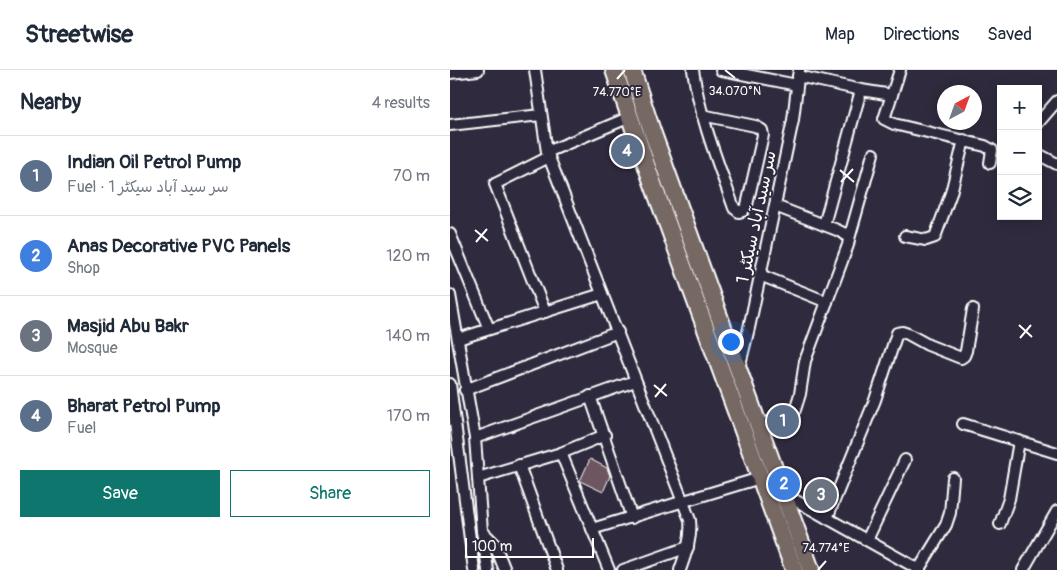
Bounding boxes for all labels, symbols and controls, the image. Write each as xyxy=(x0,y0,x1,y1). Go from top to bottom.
text: Streetwise xyxy=(25,20,133,49)
text: Map xyxy=(825,23,855,46)
text: Directions xyxy=(883,23,959,46)
text: Saved xyxy=(987,23,1032,46)
text: 34.070°N xyxy=(709,84,761,99)
text: 74.770°E xyxy=(593,85,641,100)
north arrow xyxy=(937,85,982,130)
map controls xyxy=(997,85,1042,220)
button: + xyxy=(997,85,1042,130)
text: Nearby xyxy=(20,89,81,116)
text: 4 results xyxy=(372,93,430,113)
button: − xyxy=(997,130,1042,175)
pin: 4 xyxy=(611,132,643,170)
street label: سر سید آباد سیکٹر 1 xyxy=(731,149,782,286)
text: Indian Oil Petrol Pump xyxy=(67,150,241,174)
text: 1 xyxy=(33,166,39,186)
text: 70 m xyxy=(393,166,430,186)
button: layers xyxy=(997,175,1042,220)
text: Fuel · سر سید آباد سیکٹر 1 xyxy=(67,177,229,197)
text: Anas Decorative PVC Panels xyxy=(67,234,290,258)
text: 2 xyxy=(32,246,40,266)
text: 120 m xyxy=(386,246,430,266)
text: Shop xyxy=(67,258,100,278)
text: Masjid Abu Bakr xyxy=(67,314,189,338)
text: 3 xyxy=(32,326,40,346)
text: 140 m xyxy=(386,326,430,346)
your location xyxy=(718,329,744,355)
text: Mosque xyxy=(67,338,118,358)
text: Bharat Petrol Pump xyxy=(67,394,220,418)
pin: 1 xyxy=(767,402,799,440)
text: 4 xyxy=(31,406,41,426)
text: 170 m xyxy=(387,406,430,426)
text: Fuel xyxy=(67,418,96,438)
pin: 2 xyxy=(768,465,800,503)
button: Save xyxy=(20,470,220,517)
button: Share xyxy=(230,470,430,517)
pin: 3 xyxy=(805,476,837,514)
scale bar xyxy=(465,535,594,558)
text: 100 m xyxy=(472,538,512,555)
text: 74.774°E xyxy=(802,541,850,556)

